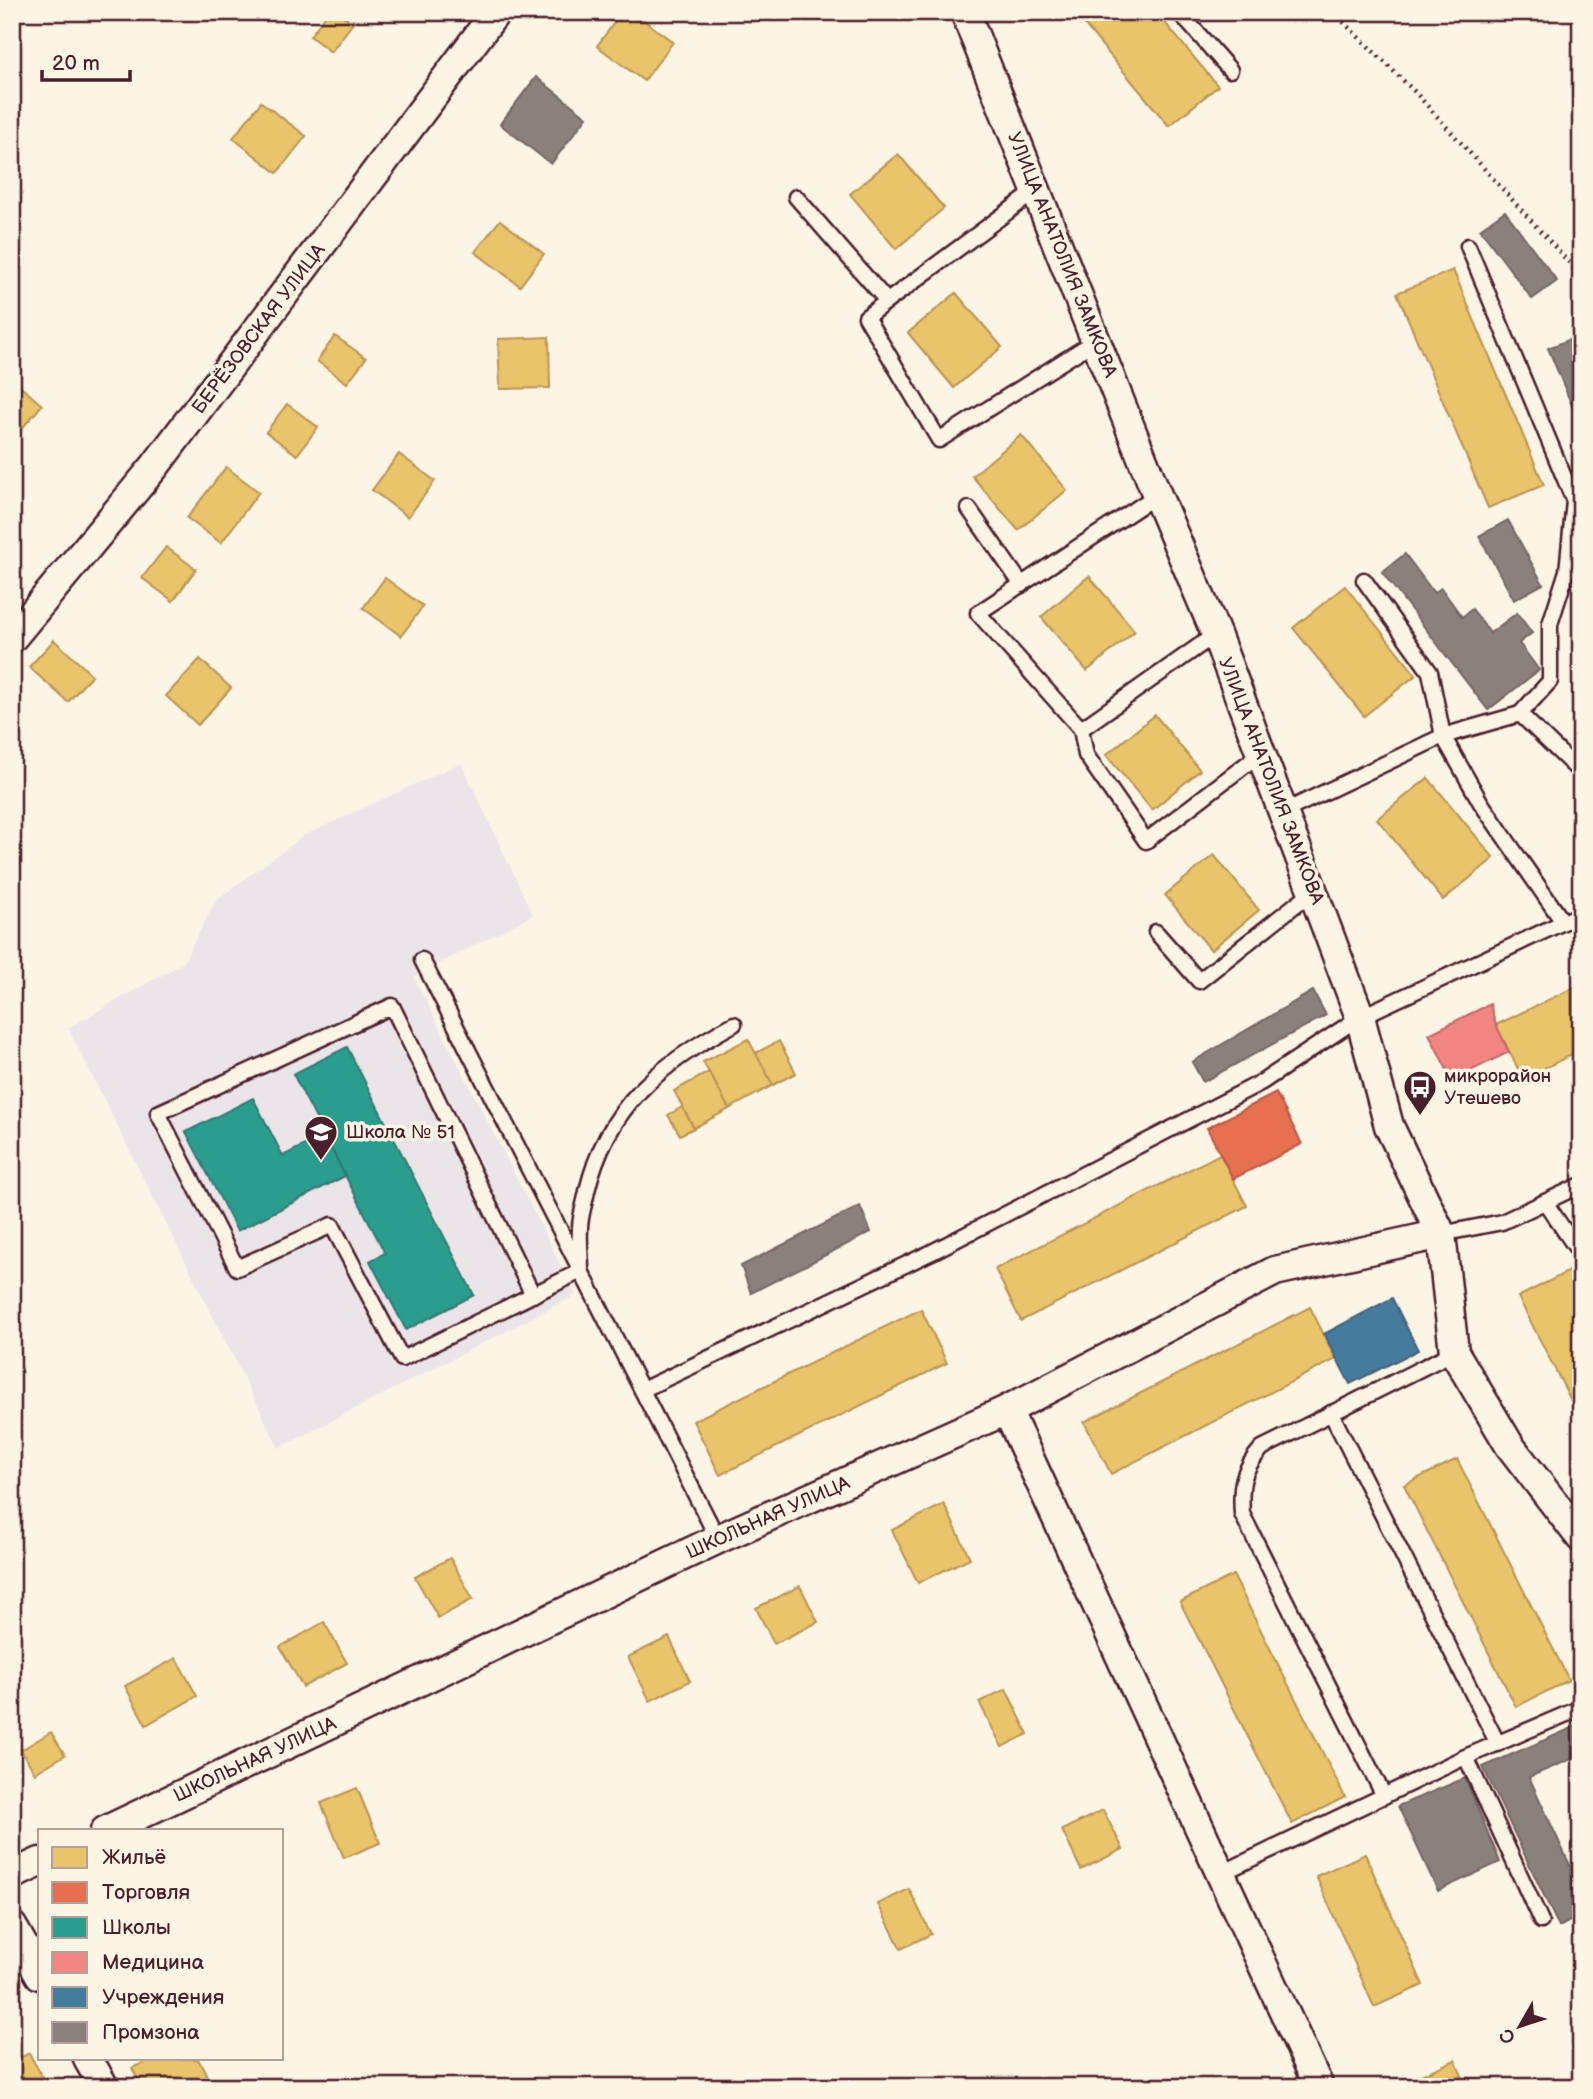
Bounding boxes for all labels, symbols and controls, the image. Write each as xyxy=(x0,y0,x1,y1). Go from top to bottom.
scale bar xyxy=(42,38,130,82)
text: 20 m xyxy=(52,51,100,76)
street label: УЛИЦА АНАТОЛИЯ ЗАМКОВА xyxy=(1002,129,1122,381)
street label: БЕРЁЗОВСКАЯ УЛИЦА xyxy=(188,239,331,419)
street label: УЛИЦА АНАТОЛИЯ ЗАМКОВА xyxy=(1213,654,1329,908)
place label: микрорайон Утешево xyxy=(1444,1065,1551,1110)
bus stop icon: микрорайон Утешево xyxy=(1401,1068,1439,1117)
school or university icon: Школа № 51 xyxy=(302,1113,340,1162)
place label: Школа № 51 xyxy=(346,1121,455,1144)
street label: ШКОЛЬНАЯ УЛИЦА xyxy=(683,1471,854,1564)
street label: ШКОЛЬНАЯ УЛИЦА xyxy=(170,1712,340,1808)
legend xyxy=(38,1829,284,2060)
text: Жильё xyxy=(102,1845,166,1870)
text: Торговля xyxy=(102,1880,190,1905)
text: Школы xyxy=(102,1915,171,1940)
text: Медицина xyxy=(102,1950,205,1975)
text: Учреждения xyxy=(102,1985,224,2010)
north arrow xyxy=(1484,1990,1554,2060)
text: Промзона xyxy=(102,2020,200,2045)
text: С xyxy=(1495,2023,1521,2048)

